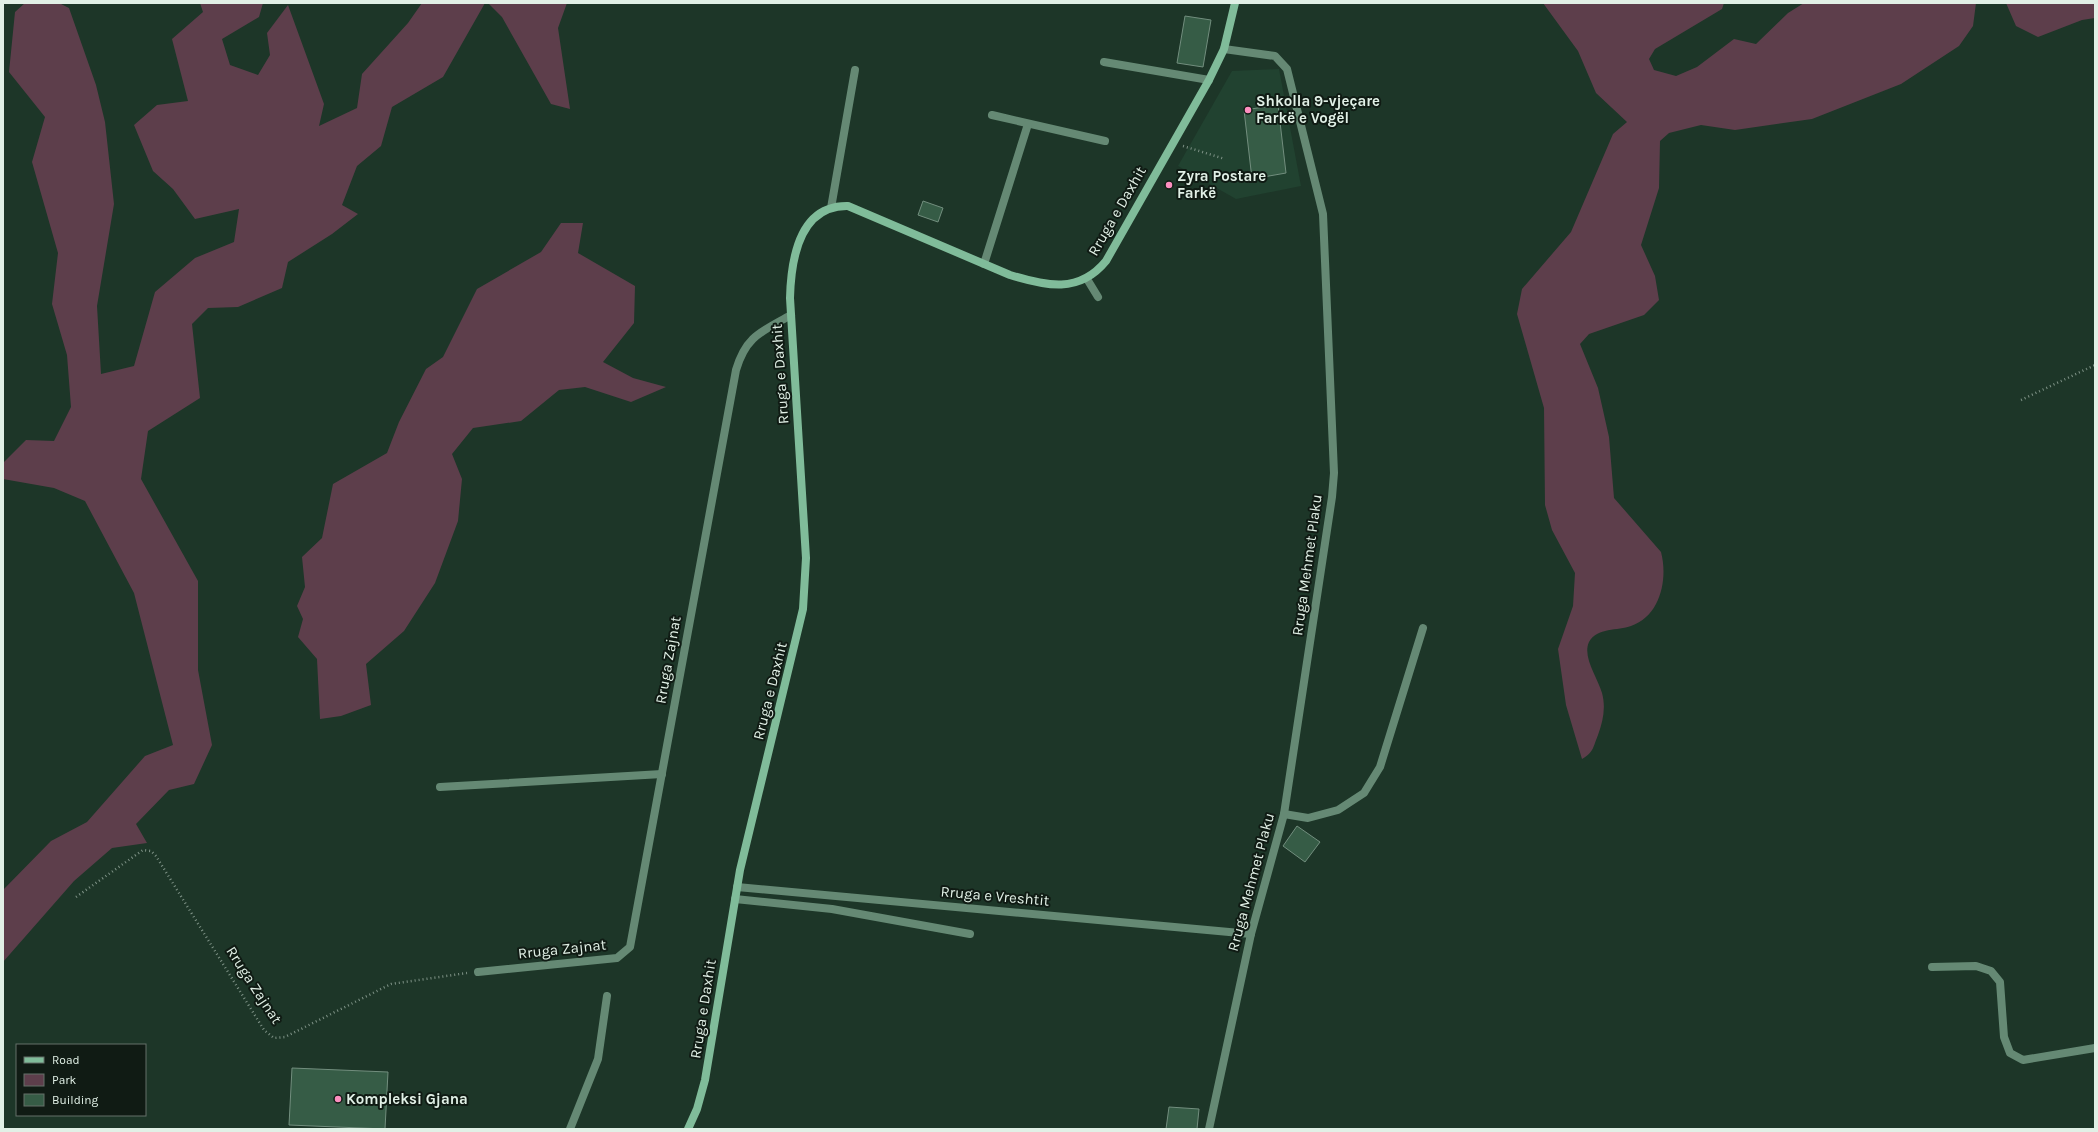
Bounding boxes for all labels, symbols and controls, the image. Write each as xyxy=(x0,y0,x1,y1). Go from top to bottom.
place label: Shkolla 9-vjeçare Farkë e Vogël xyxy=(1256,92,1380,127)
marker: Shkolla 9-vjeçare Farkë e Vogël xyxy=(1243,105,1253,115)
street label: Rruga e Daxhit xyxy=(1084,163,1150,259)
place label: Zyra Postare Farkë xyxy=(1177,167,1266,202)
marker: Zyra Postare Farkë xyxy=(1164,180,1174,190)
street label: Rruga e Daxhit xyxy=(768,323,792,425)
street label: Rruga Mehmet Plaku xyxy=(1288,493,1326,637)
street label: Rruga Zajnat xyxy=(651,614,685,705)
street label: Rruga e Daxhit xyxy=(749,640,791,742)
street label: Rruga Mehmet Plaku xyxy=(1224,811,1278,953)
street label: Rruga e Vreshtit xyxy=(940,882,1051,910)
street label: Rruga Zajnat xyxy=(517,935,607,963)
street label: Rruga Zajnat xyxy=(222,943,286,1027)
street label: Rruga e Daxhit xyxy=(686,958,720,1060)
legend xyxy=(16,1044,146,1116)
text: Road xyxy=(52,1053,80,1067)
text: Park xyxy=(52,1073,77,1087)
place label: Kompleksi Gjana xyxy=(346,1090,468,1108)
text: Building xyxy=(52,1093,99,1107)
marker: Kompleksi Gjana xyxy=(333,1094,343,1104)

